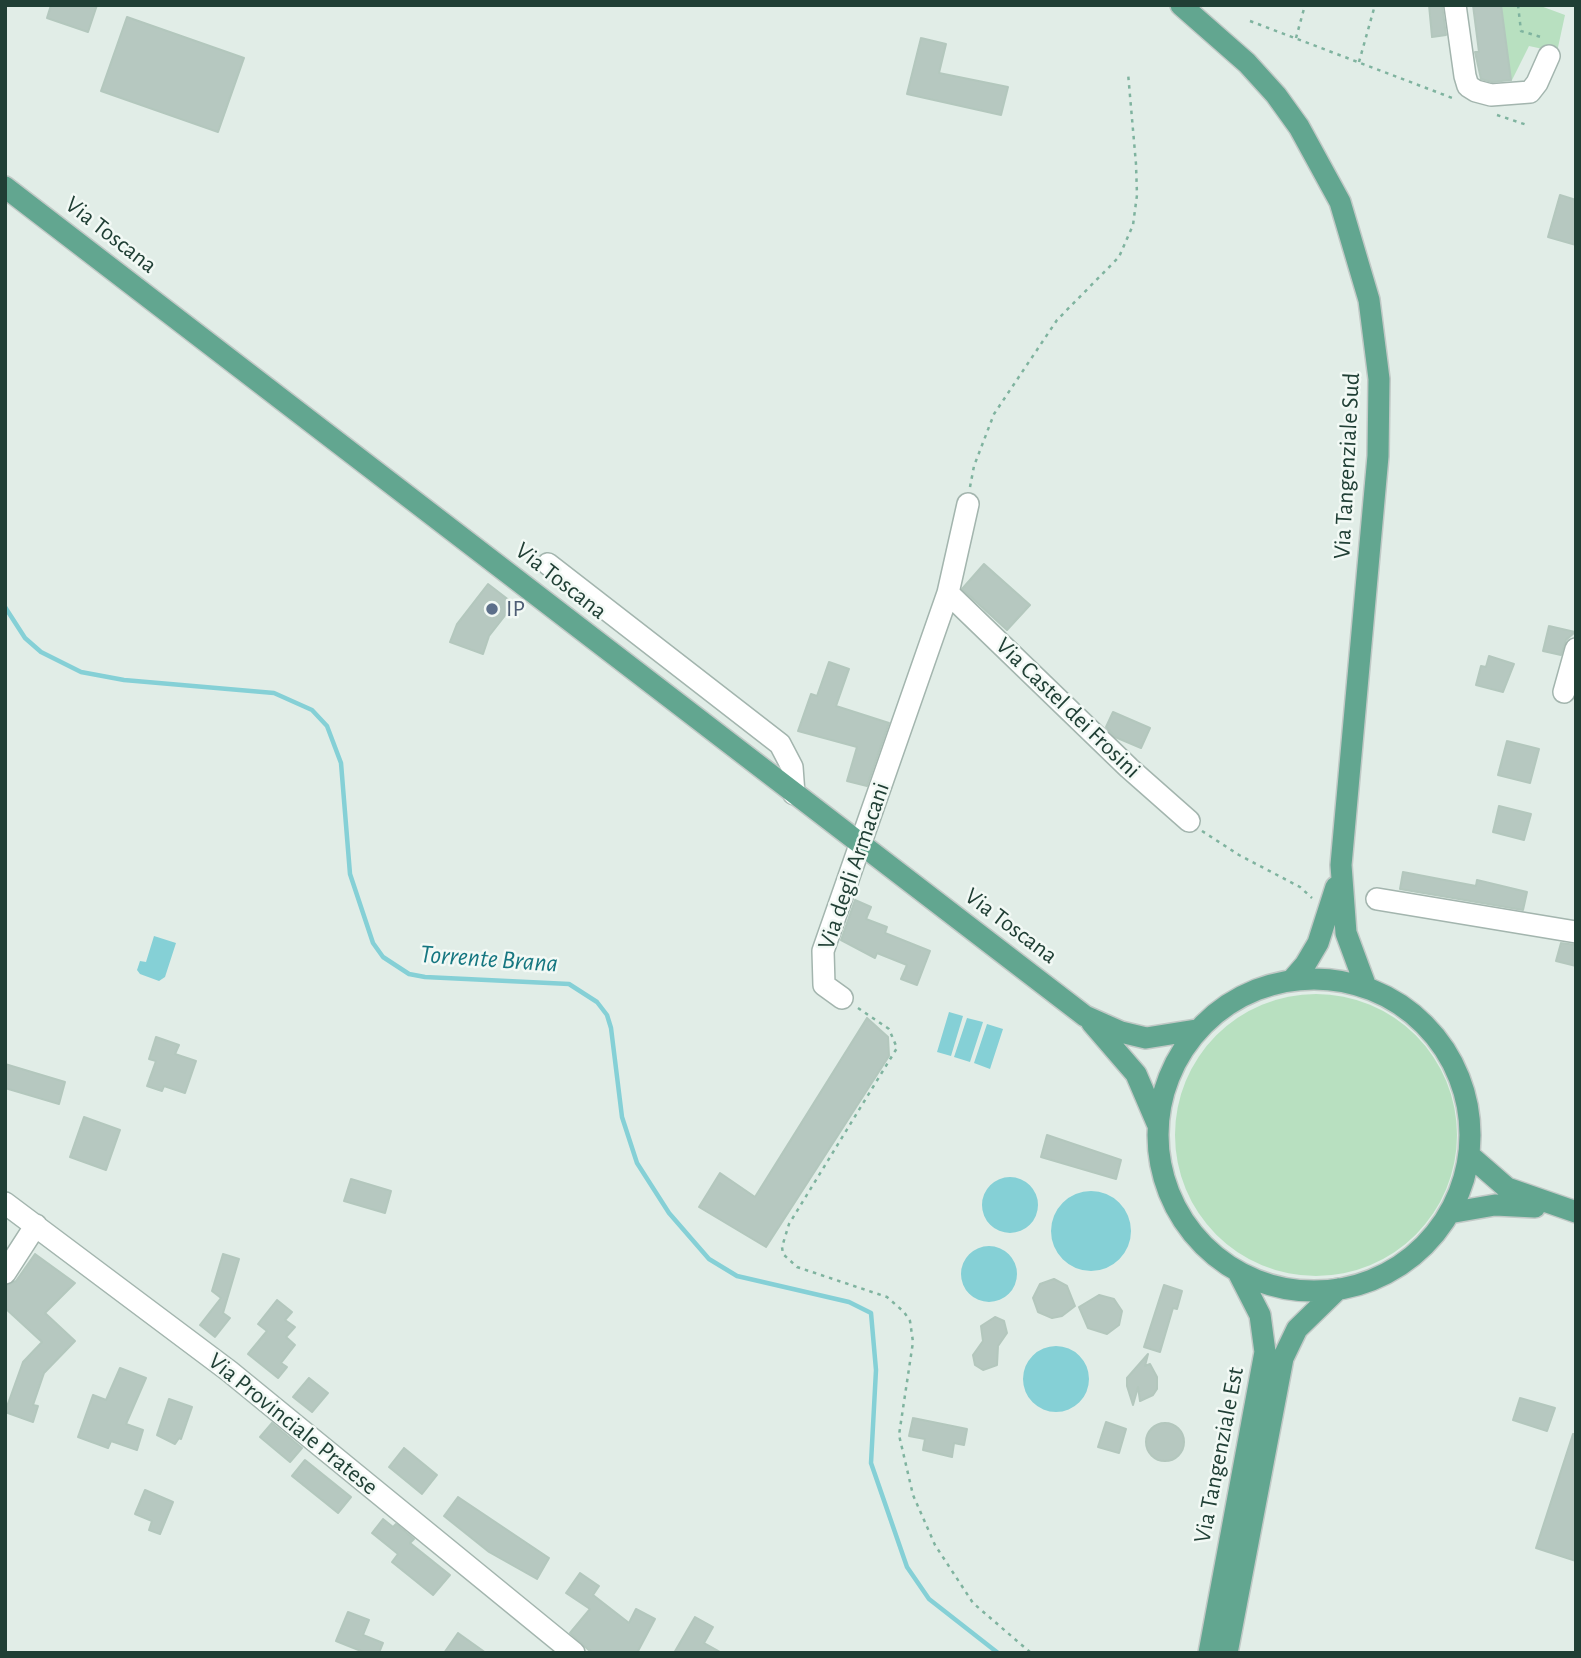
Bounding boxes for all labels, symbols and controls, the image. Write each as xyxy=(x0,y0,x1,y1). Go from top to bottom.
street label: Via Toscana xyxy=(59,190,163,280)
street label: Via Tangenziale Sud xyxy=(1328,372,1366,560)
street label: Via Toscana xyxy=(509,536,613,626)
place label: IP xyxy=(506,595,525,623)
marker: IP xyxy=(484,601,500,617)
street label: Via Castel dei Frosini xyxy=(990,632,1146,784)
street label: Via degli Armacani xyxy=(812,779,896,953)
street label: Via Toscana xyxy=(959,882,1063,970)
water label: Torrente Brana xyxy=(419,939,559,979)
street label: Via Provinciale Pratese xyxy=(202,1347,384,1501)
street label: Via Tangenziale Est xyxy=(1188,1365,1250,1545)

